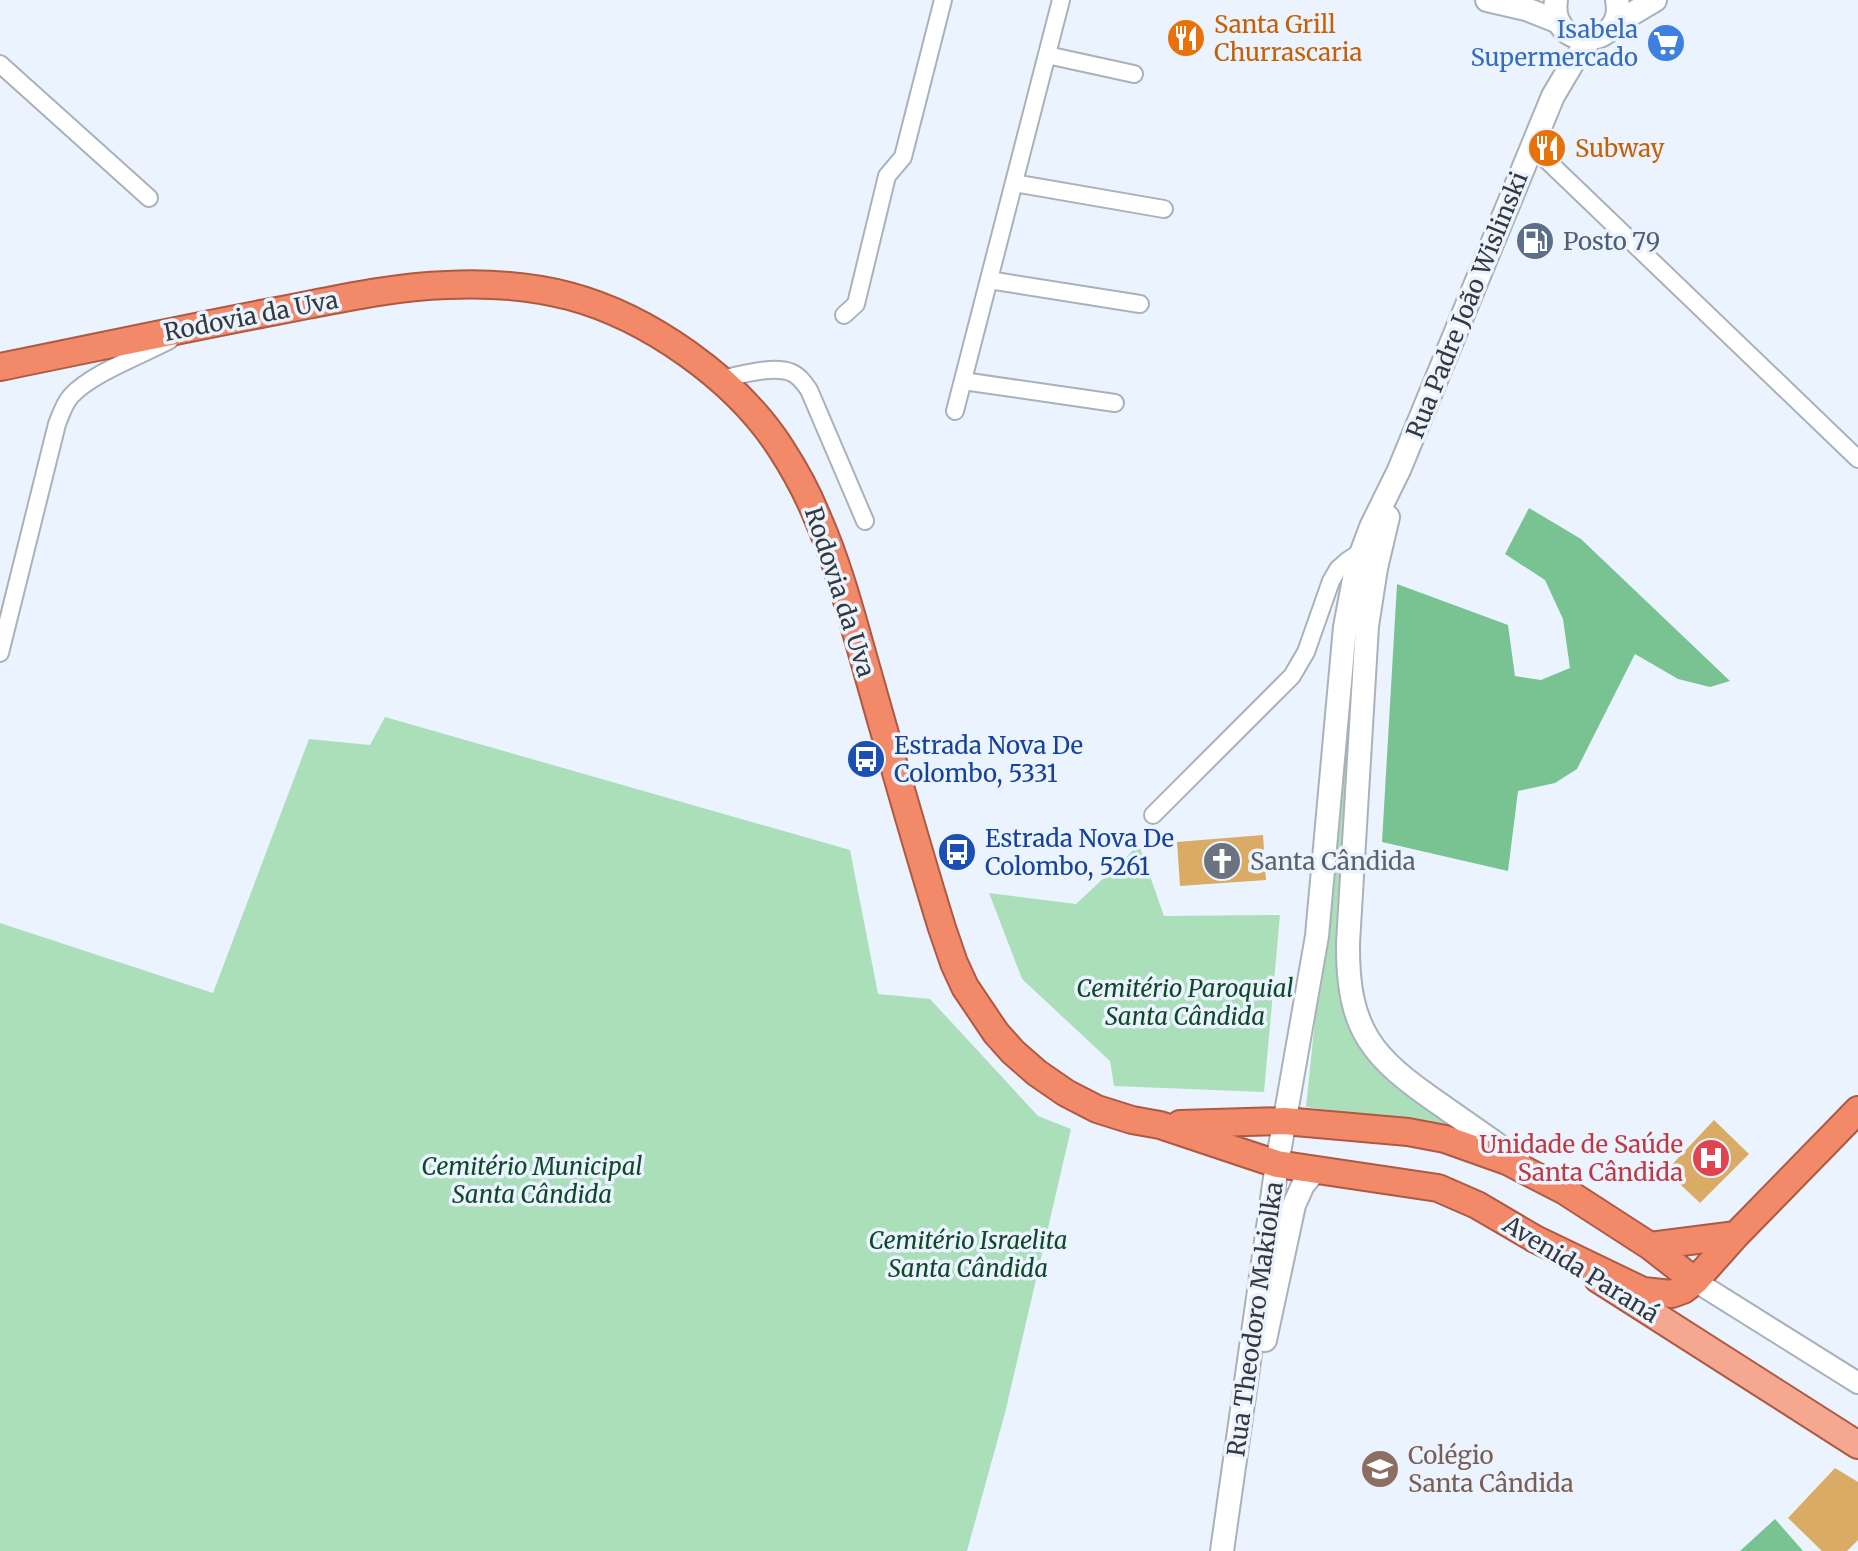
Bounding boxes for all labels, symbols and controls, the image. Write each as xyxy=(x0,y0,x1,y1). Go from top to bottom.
place label: Santa Grill Churrascaria xyxy=(1214,9,1363,68)
place label: Isabela Supermercado xyxy=(1470,14,1638,73)
restaurant icon: Santa Grill Churrascaria xyxy=(1165,17,1207,59)
supermarket icon: Isabela Supermercado xyxy=(1645,22,1687,64)
restaurant icon: Subway xyxy=(1526,127,1568,169)
place label: Subway xyxy=(1575,133,1665,164)
street label: Rua Padre João Wislinski xyxy=(1399,167,1535,443)
fuel station icon: Posto 79 xyxy=(1514,220,1556,262)
place label: Posto 79 xyxy=(1563,226,1660,257)
street label: Rodovia da Uva xyxy=(161,284,341,348)
street label: Rodovia da Uva xyxy=(798,503,882,681)
place label: Estrada Nova De Colombo, 5331 xyxy=(894,730,1083,789)
bus stop icon: Estrada Nova De Colombo, 5331 xyxy=(845,738,887,780)
place label: Estrada Nova De Colombo, 5261 xyxy=(985,823,1174,882)
bus stop icon: Estrada Nova De Colombo, 5261 xyxy=(936,831,978,873)
church icon: Santa Cândida xyxy=(1201,840,1243,882)
place label: Santa Cândida xyxy=(1250,846,1416,877)
park label: Cemitério Paroquial Santa Cândida xyxy=(1076,973,1294,1032)
place label: Unidade de Saúde Santa Cândida xyxy=(1479,1129,1683,1188)
hospital icon: Unidade de Saúde Santa Cândida xyxy=(1690,1137,1732,1179)
park label: Cemitério Municipal Santa Cândida xyxy=(421,1151,643,1210)
street label: Rua Theodoro Makiolka xyxy=(1220,1179,1290,1458)
street label: Avenida Paraná xyxy=(1496,1208,1665,1329)
park label: Cemitério Israelita Santa Cândida xyxy=(869,1225,1067,1284)
place label: Colégio Santa Cândida xyxy=(1408,1440,1574,1499)
school or university icon: Colégio Santa Cândida xyxy=(1359,1448,1401,1490)

